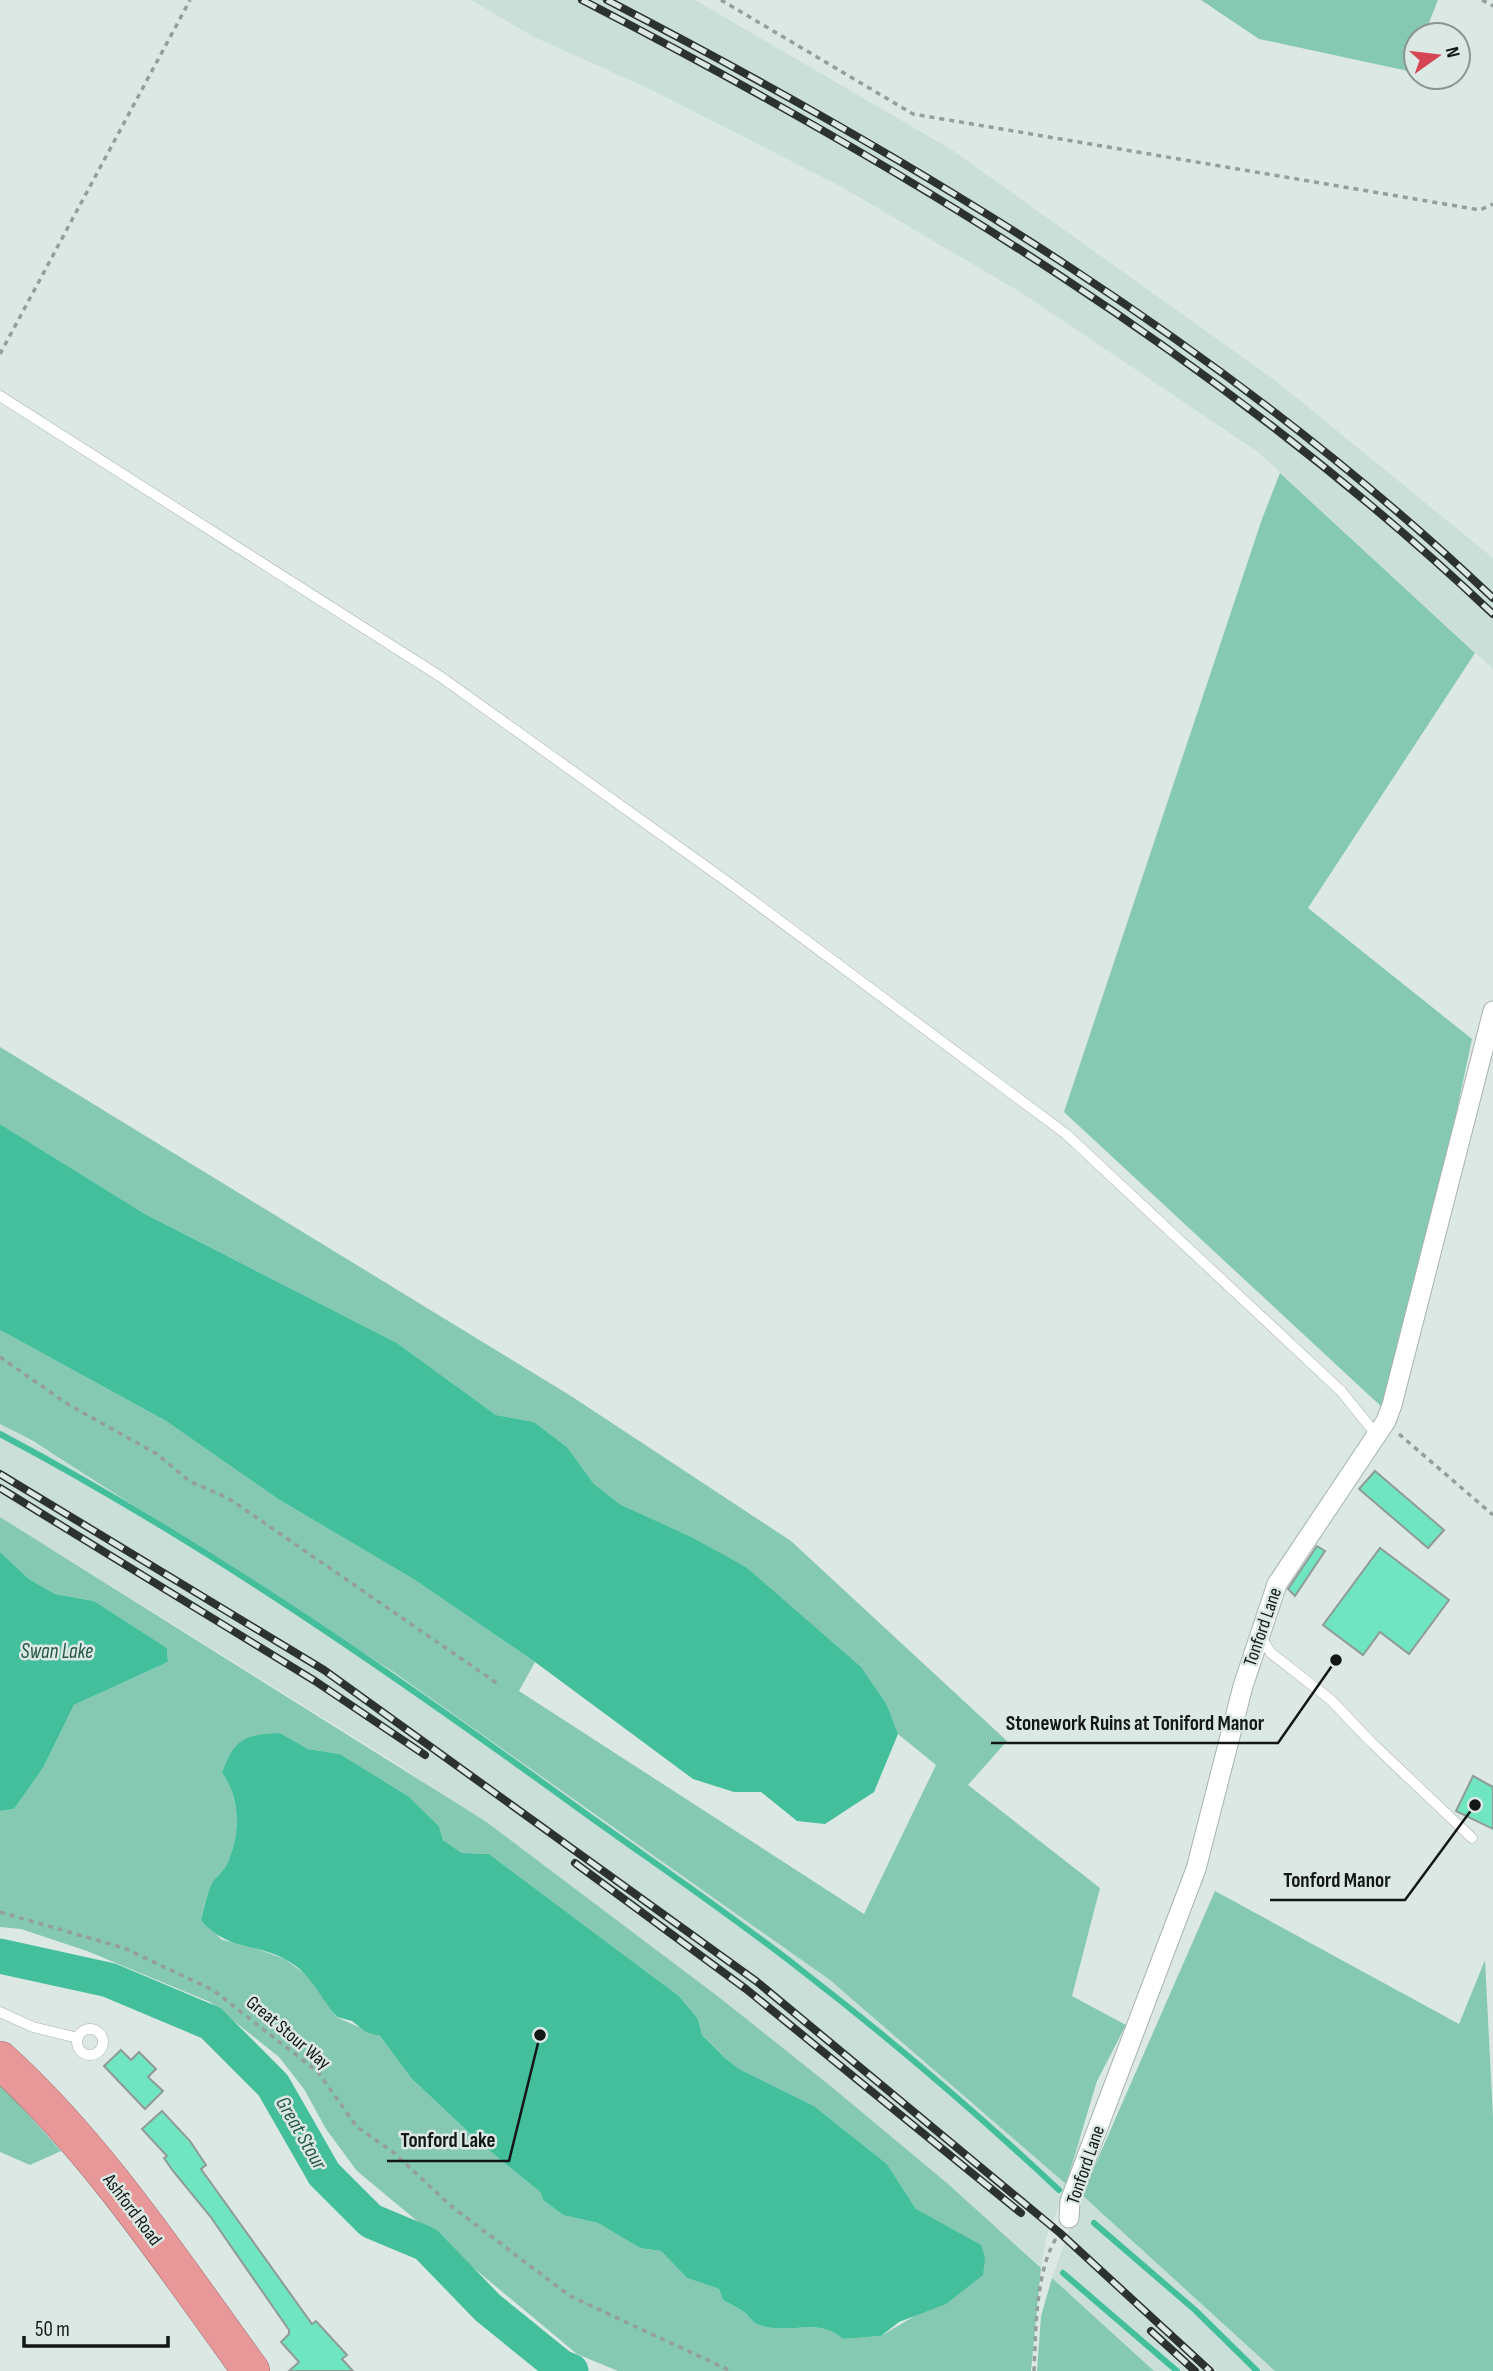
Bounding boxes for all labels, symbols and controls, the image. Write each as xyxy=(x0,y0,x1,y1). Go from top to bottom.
north arrow xyxy=(1402,21,1472,91)
text: N xyxy=(1440,45,1464,60)
street label: Tonford Lane xyxy=(1239,1585,1287,1669)
water label: Swan Lake xyxy=(21,1639,93,1664)
callout: Stonework Ruins at Toniford Manor xyxy=(991,1701,1278,1743)
text: Stonework Ruins at Toniford Manor xyxy=(1006,1711,1265,1736)
callout: Tonford Manor xyxy=(1270,1858,1405,1900)
text: Tonford Manor xyxy=(1283,1868,1391,1893)
street label: Great Stour Way xyxy=(241,1991,335,2075)
water label: Great Stour xyxy=(270,2092,332,2175)
callout: Tonford Lake xyxy=(387,2119,509,2161)
street label: Tonford Lane xyxy=(1062,2123,1110,2207)
text: Tonford Lake xyxy=(401,2128,495,2153)
street label: Ashford Road xyxy=(97,2169,166,2250)
scale bar xyxy=(24,2304,168,2348)
text: 50 m xyxy=(35,2317,70,2342)

